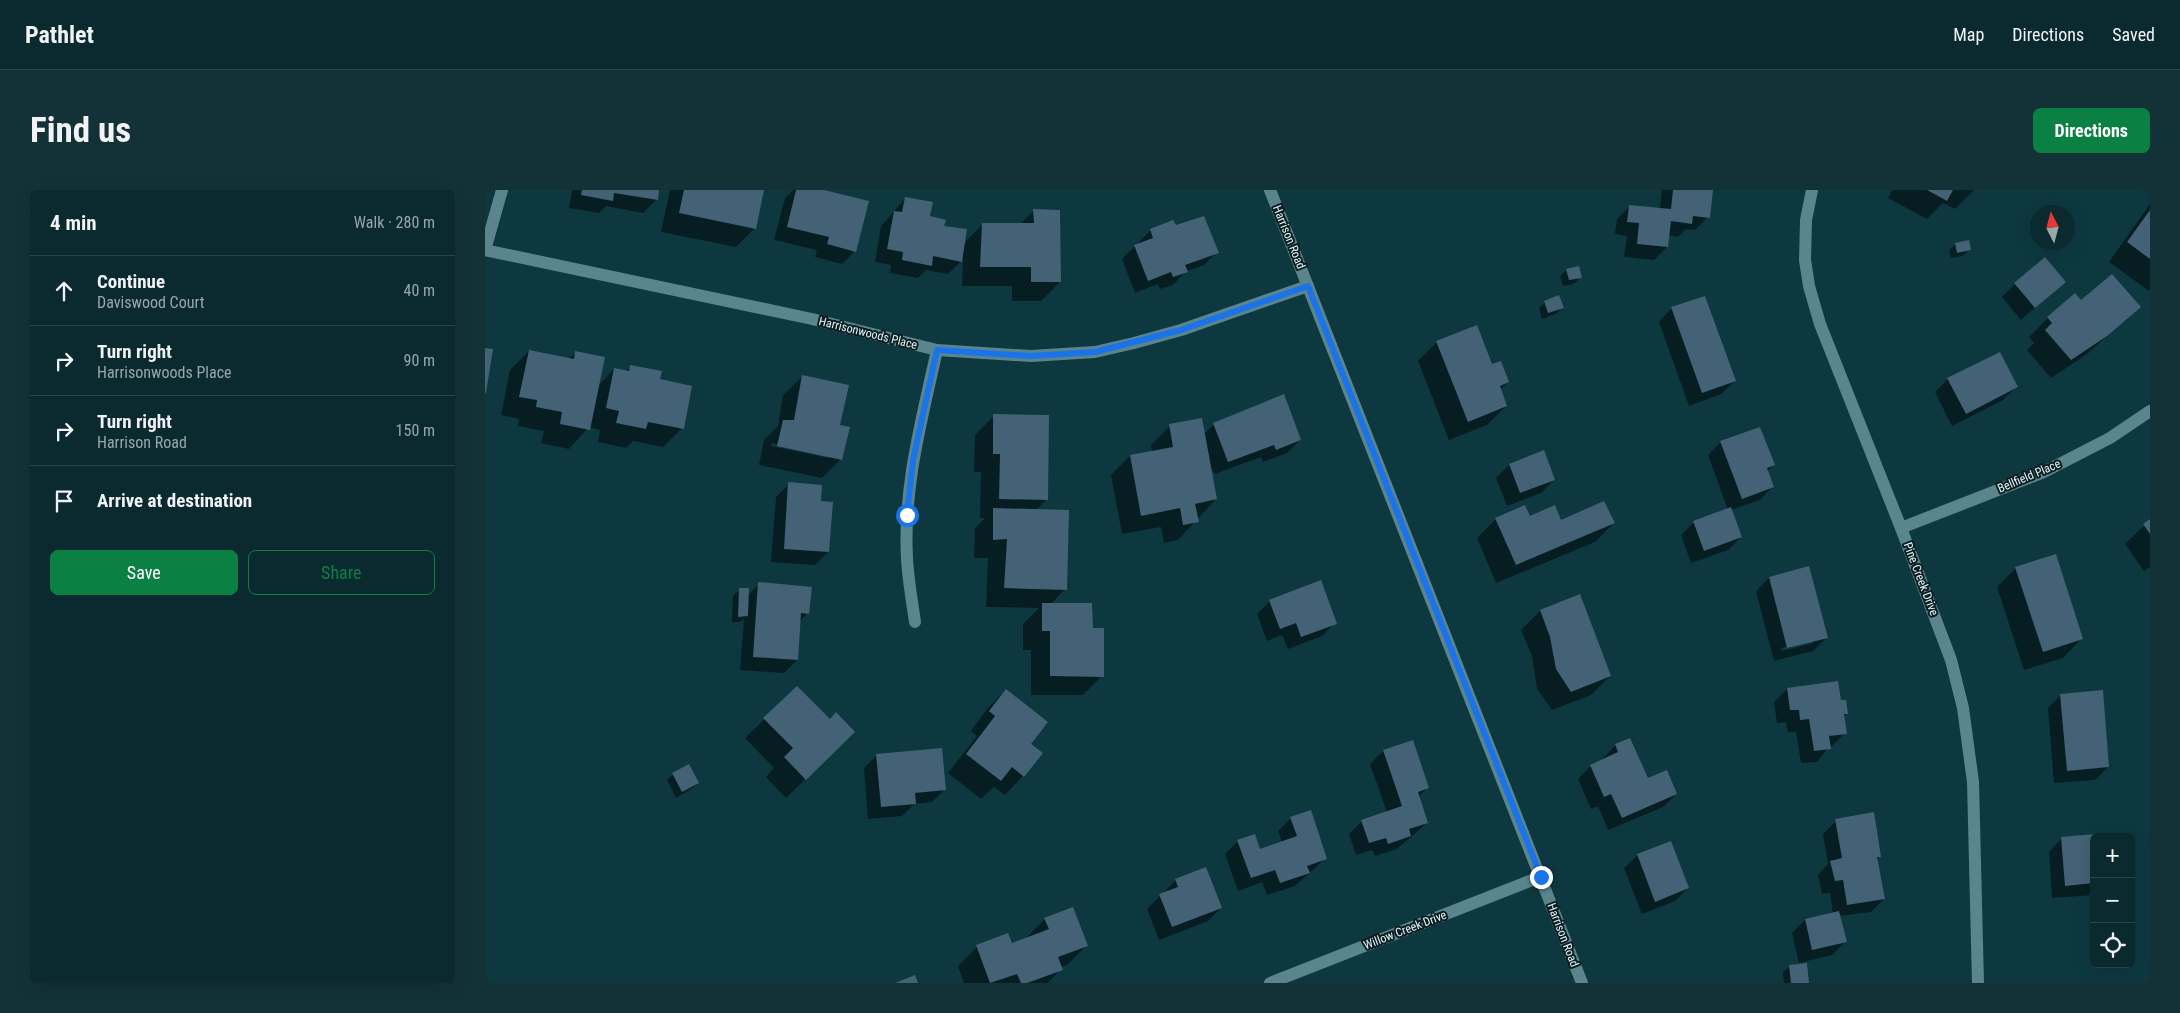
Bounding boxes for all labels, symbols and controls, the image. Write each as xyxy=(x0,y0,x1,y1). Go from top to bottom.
text: Pathlet xyxy=(25,21,94,49)
text: Map xyxy=(1953,24,1984,45)
text: Directions xyxy=(2012,24,2084,45)
text: Saved xyxy=(2112,24,2155,45)
button: Directions xyxy=(2033,108,2150,153)
text: Find us xyxy=(30,110,131,151)
street label: Harrison Road xyxy=(1270,203,1308,271)
north arrow xyxy=(2030,205,2075,250)
text: 4 min xyxy=(50,211,97,235)
text: Walk · 280 m xyxy=(354,213,435,232)
text: Continue xyxy=(97,270,165,293)
icon: ahead xyxy=(50,277,78,305)
text: 40 m xyxy=(403,281,435,300)
text: Daviswood Court xyxy=(97,293,204,312)
street label: Harrisonwoods Place xyxy=(817,314,919,352)
text: Turn right xyxy=(97,340,172,363)
icon: right xyxy=(50,347,78,375)
text: 90 m xyxy=(403,351,435,370)
text: Harrisonwoods Place xyxy=(97,363,232,382)
text: Turn right xyxy=(97,410,172,433)
icon: right xyxy=(50,417,78,445)
text: 150 m xyxy=(396,421,435,440)
text: Harrison Road xyxy=(97,433,187,452)
street label: Bellfield Place xyxy=(1995,456,2063,496)
icon: arrive xyxy=(50,487,78,515)
text: Arrive at destination xyxy=(97,489,252,512)
route start xyxy=(896,504,919,527)
street label: Pine Creek Drive xyxy=(1901,540,1942,618)
button: Save xyxy=(50,550,238,595)
button: Share xyxy=(248,550,435,595)
map controls xyxy=(2090,833,2135,968)
button: + xyxy=(2090,833,2135,878)
route end xyxy=(1530,866,1553,889)
button: − xyxy=(2090,878,2135,923)
street label: Harrison Road xyxy=(1544,901,1582,969)
street label: Willow Creek Drive xyxy=(1362,908,1449,952)
button: locate xyxy=(2090,923,2135,968)

